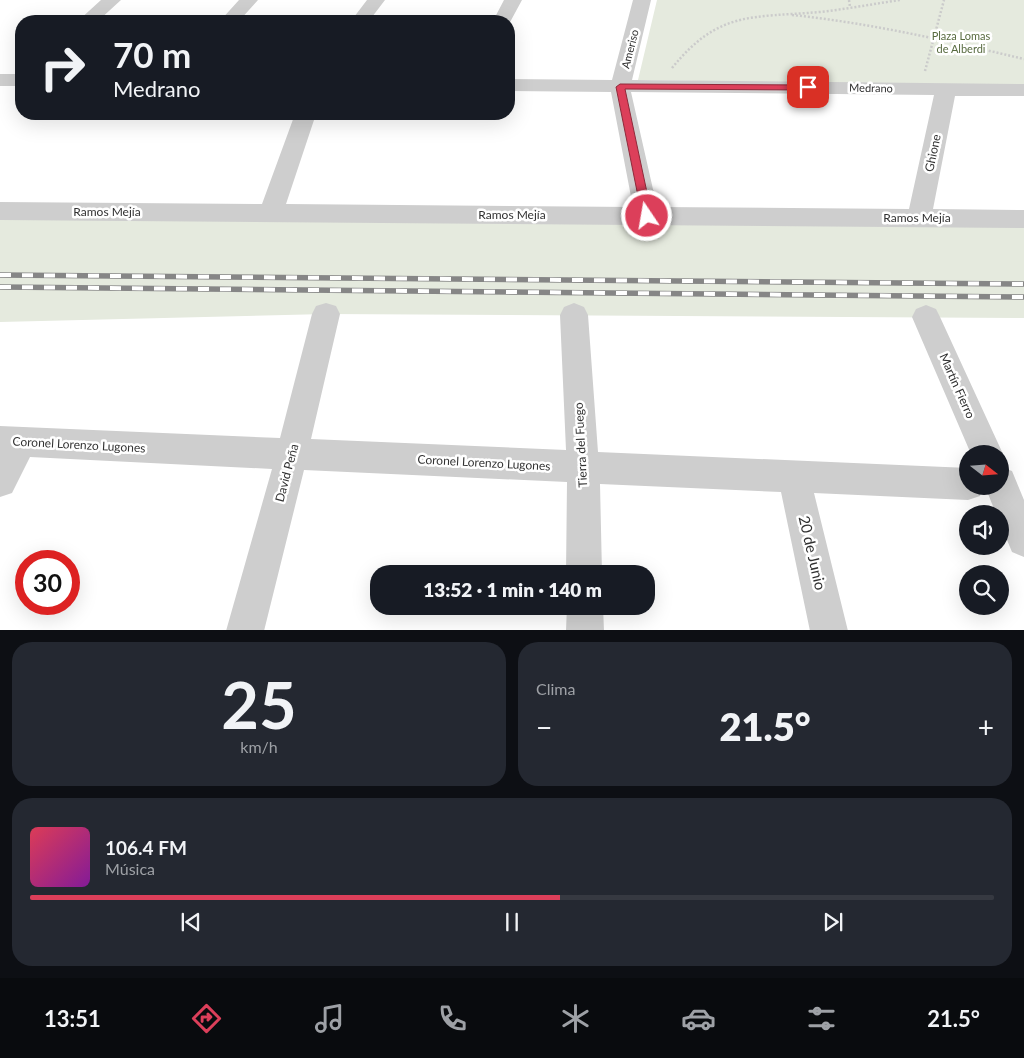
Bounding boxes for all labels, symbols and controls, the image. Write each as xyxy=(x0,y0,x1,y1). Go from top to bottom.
street label: Ameriso xyxy=(618,28,641,70)
park label: Plaza Lomas de Alberdi xyxy=(932,29,991,55)
text: 70 m xyxy=(113,33,191,75)
icon: right xyxy=(30,35,95,100)
pin xyxy=(787,66,829,108)
icon: arrive xyxy=(794,73,822,101)
text: Medrano xyxy=(113,75,201,102)
street label: Medrano xyxy=(849,81,893,94)
street label: Ghione xyxy=(921,133,944,173)
position arrow xyxy=(620,189,672,241)
street label: Ramos Mejía xyxy=(73,204,141,219)
street label: Ramos Mejía xyxy=(478,207,546,222)
street label: Ramos Mejía xyxy=(883,210,951,225)
street label: Martín Fierro xyxy=(936,351,979,421)
street label: Tierra del Fuego xyxy=(571,402,590,488)
street label: Coronel Lorenzo Lugones xyxy=(12,434,146,455)
street label: David Peña xyxy=(272,442,301,504)
north arrow xyxy=(959,445,1009,495)
map controls xyxy=(959,445,1009,615)
street label: Coronel Lorenzo Lugones xyxy=(417,452,551,473)
button: sound xyxy=(959,505,1009,555)
street label: 20 de Junio xyxy=(796,514,830,592)
speed limit sign: 30 xyxy=(15,550,80,615)
button: search xyxy=(959,565,1009,615)
text: 13:52 · 1 min · 140 m xyxy=(423,578,602,601)
text: 25 xyxy=(221,665,297,743)
text: Clima xyxy=(536,679,575,698)
text: 21.5° xyxy=(719,703,811,749)
text: − xyxy=(536,710,552,744)
text: + xyxy=(978,710,994,744)
text: km/h xyxy=(240,737,278,756)
text: 106.4 FM xyxy=(105,836,187,859)
text: Música xyxy=(105,859,155,878)
icon: previous xyxy=(177,908,205,936)
icon: pause xyxy=(498,908,526,936)
icon: next xyxy=(819,908,847,936)
icon: directions xyxy=(189,1001,224,1036)
icon: music xyxy=(312,1001,347,1036)
icon: phone xyxy=(435,1001,470,1036)
icon: climate xyxy=(558,1001,593,1036)
icon: car xyxy=(681,1001,716,1036)
icon: filters xyxy=(804,1001,839,1036)
text: 13:51 xyxy=(44,1005,101,1032)
text: 21.5° xyxy=(927,1005,980,1032)

